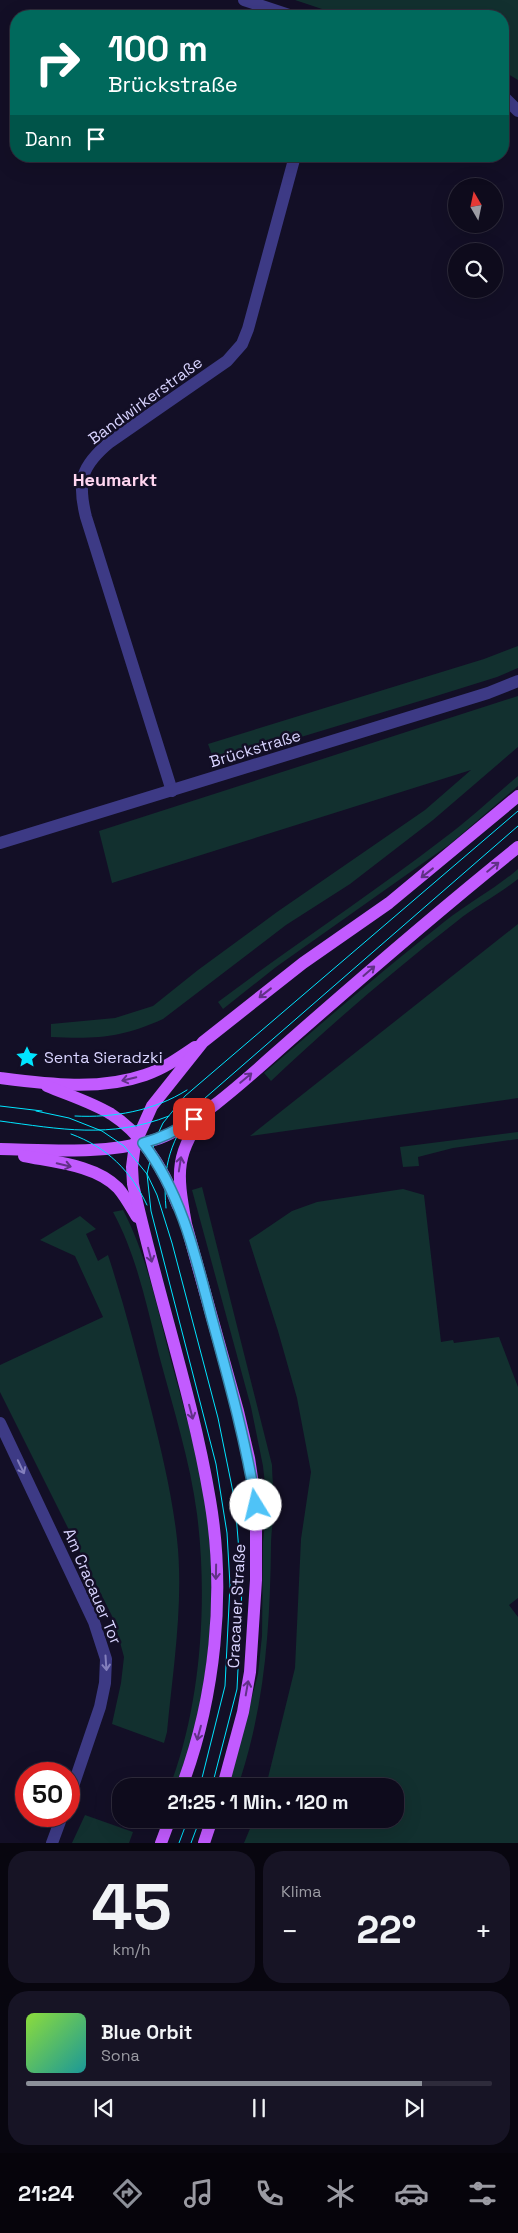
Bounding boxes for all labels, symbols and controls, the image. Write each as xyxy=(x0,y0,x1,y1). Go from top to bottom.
text: 100 m xyxy=(108,27,208,71)
icon: right xyxy=(25,30,90,95)
text: Brückstraße xyxy=(108,70,238,98)
icon: arrive xyxy=(82,125,110,153)
text: Dann xyxy=(25,127,72,152)
north arrow xyxy=(448,178,502,232)
map controls xyxy=(448,178,503,298)
button: search xyxy=(448,243,503,298)
street label: Bandwirkerstraße xyxy=(84,352,207,449)
district label: Heumarkt xyxy=(73,468,157,491)
street label: Brückstraße xyxy=(207,725,303,772)
one-way arrow xyxy=(486,861,499,872)
one-way arrow xyxy=(421,867,434,878)
one-way arrow xyxy=(362,966,375,977)
one-way arrow xyxy=(258,988,272,998)
place icon: Senta Sieradzki xyxy=(14,1044,40,1070)
place label: Senta Sieradzki xyxy=(44,1047,163,1068)
one-way arrow xyxy=(239,1072,252,1083)
one-way arrow xyxy=(122,1075,138,1084)
pin xyxy=(173,1098,215,1140)
icon: arrive xyxy=(180,1105,208,1133)
one-way arrow xyxy=(176,1156,186,1172)
one-way arrow xyxy=(56,1161,72,1170)
one-way arrow xyxy=(146,1246,156,1262)
one-way arrow xyxy=(187,1404,196,1420)
one-way arrow xyxy=(17,1459,26,1474)
position arrow xyxy=(229,1478,281,1530)
street label: Am Cracauer Tor xyxy=(59,1525,126,1647)
street label: Cracauer Straße xyxy=(223,1543,250,1669)
one-way arrow xyxy=(211,1564,221,1580)
one-way arrow xyxy=(101,1655,110,1671)
one-way arrow xyxy=(242,1680,252,1696)
one-way arrow xyxy=(193,1724,203,1740)
speed limit sign: 50 xyxy=(15,1762,80,1827)
text: 21:25 · 1 Min. · 120 m xyxy=(167,1790,349,1815)
text: 45 xyxy=(91,1865,172,1948)
text: Klima xyxy=(281,1881,322,1902)
text: 22° xyxy=(356,1906,417,1954)
text: − xyxy=(281,1913,298,1949)
text: + xyxy=(475,1913,492,1949)
text: km/h xyxy=(112,1939,151,1960)
text: Blue Orbit xyxy=(101,2020,192,2045)
text: Sona xyxy=(101,2045,140,2066)
icon: previous xyxy=(90,2094,118,2122)
icon: pause xyxy=(245,2094,273,2122)
icon: next xyxy=(400,2094,428,2122)
icon: directions xyxy=(110,2176,145,2211)
icon: music xyxy=(181,2176,216,2211)
icon: phone xyxy=(252,2176,287,2211)
icon: climate xyxy=(323,2176,358,2211)
icon: car xyxy=(394,2176,429,2211)
icon: filters xyxy=(465,2176,500,2211)
text: 21:24 xyxy=(18,2179,74,2207)

